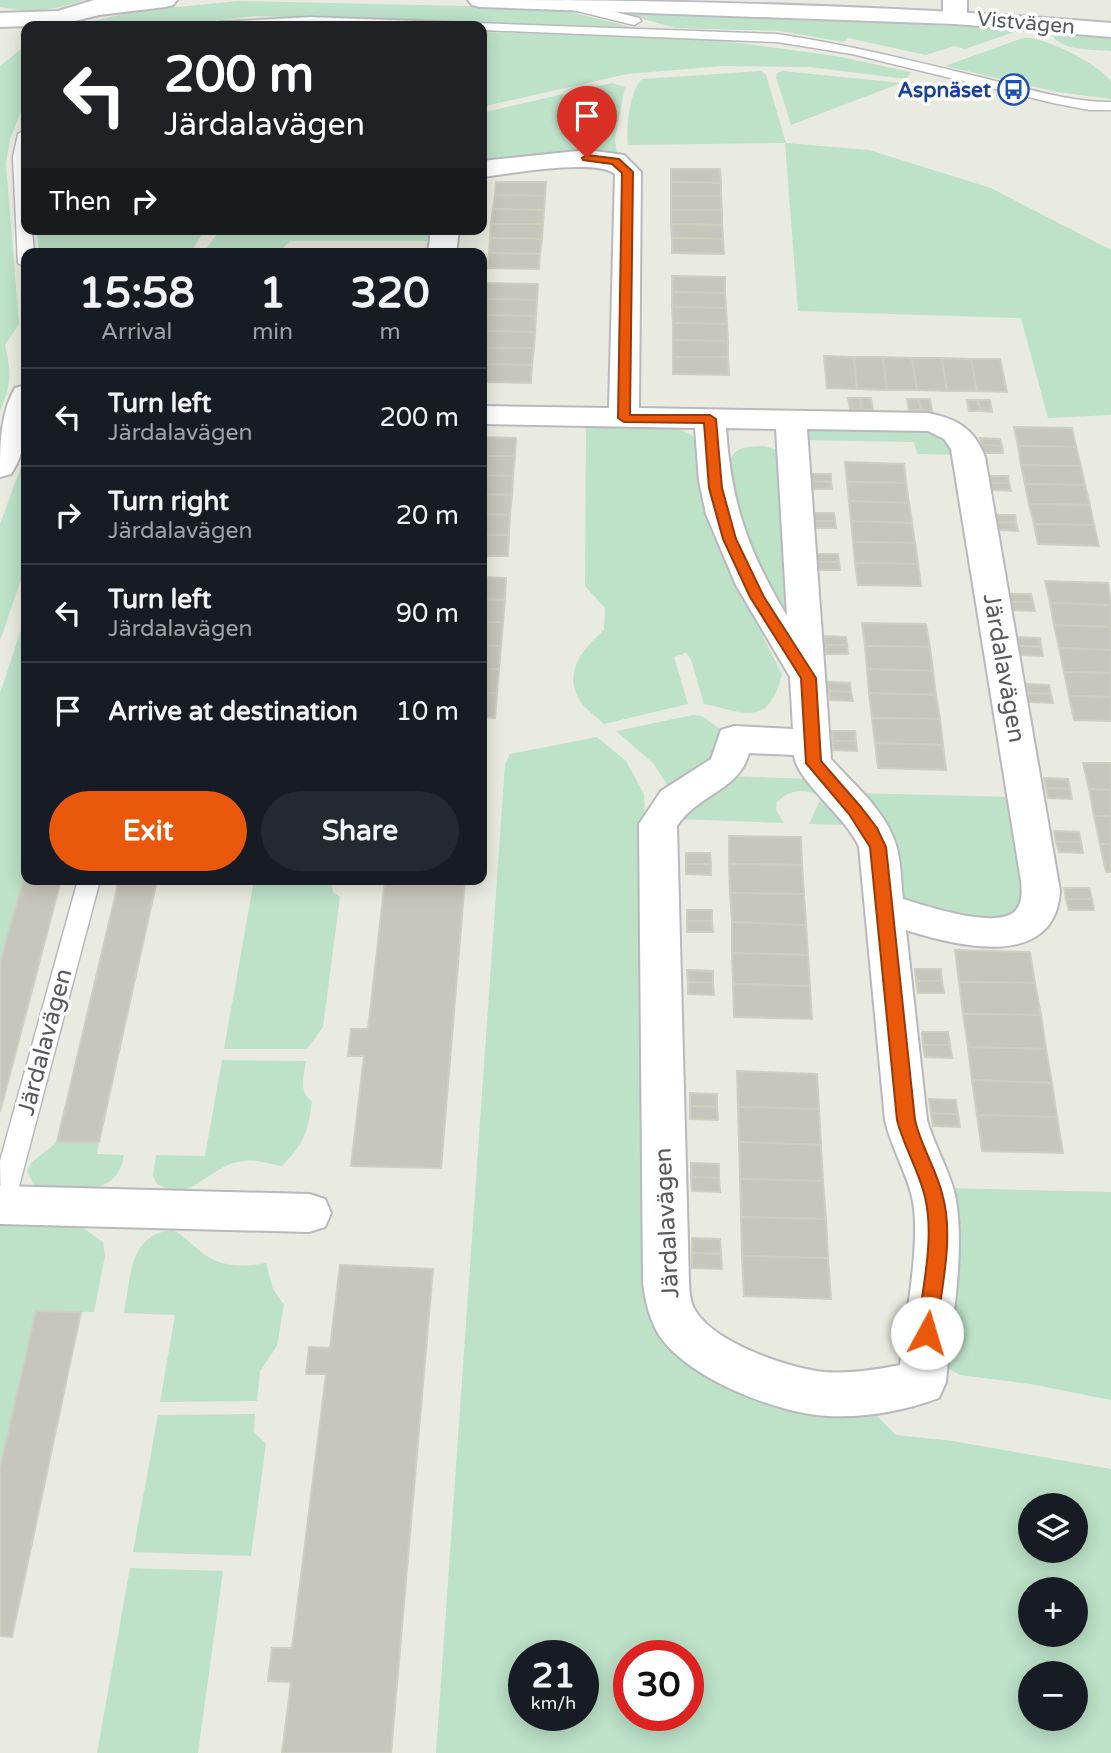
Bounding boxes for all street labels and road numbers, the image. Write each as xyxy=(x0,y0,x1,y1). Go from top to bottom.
street label: Vistvägen xyxy=(976,6,1076,40)
street label: Järdalavägen xyxy=(977,591,1031,745)
street label: Järdalavägen xyxy=(11,965,79,1119)
street label: Järdalavägen xyxy=(649,1147,685,1299)

